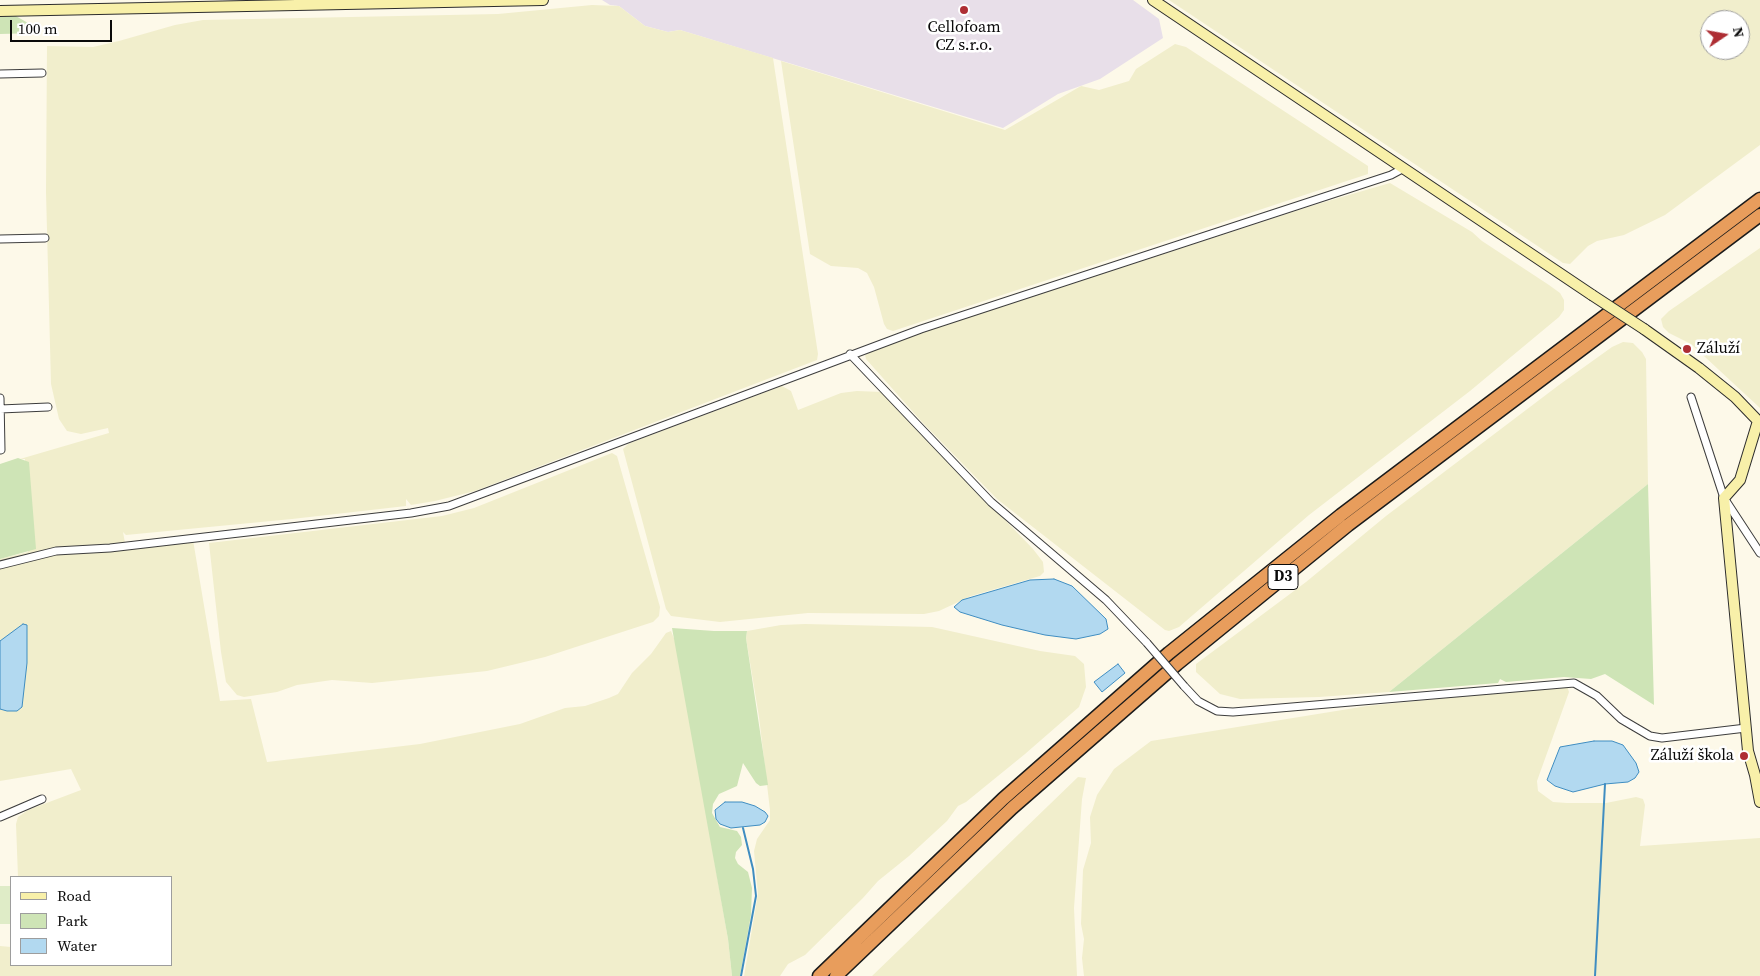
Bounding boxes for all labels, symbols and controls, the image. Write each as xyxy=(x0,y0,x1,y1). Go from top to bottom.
marker: Cellofoam CZ s.r.o. xyxy=(958,4,970,16)
scale bar xyxy=(12,10,115,42)
north arrow xyxy=(1700,10,1750,60)
text: 100 m xyxy=(18,18,58,39)
place label: Cellofoam CZ s.r.o. xyxy=(927,18,1001,56)
text: N xyxy=(1728,25,1750,39)
place label: Záluží xyxy=(1697,339,1740,359)
marker: Záluží xyxy=(1681,343,1693,355)
road number: D3 xyxy=(1268,564,1298,590)
place label: Záluží škola xyxy=(1651,746,1734,766)
marker: Záluží škola xyxy=(1738,750,1750,762)
legend xyxy=(10,876,172,966)
text: Road xyxy=(57,885,91,906)
text: Park xyxy=(57,910,88,931)
text: Water xyxy=(57,935,97,956)

